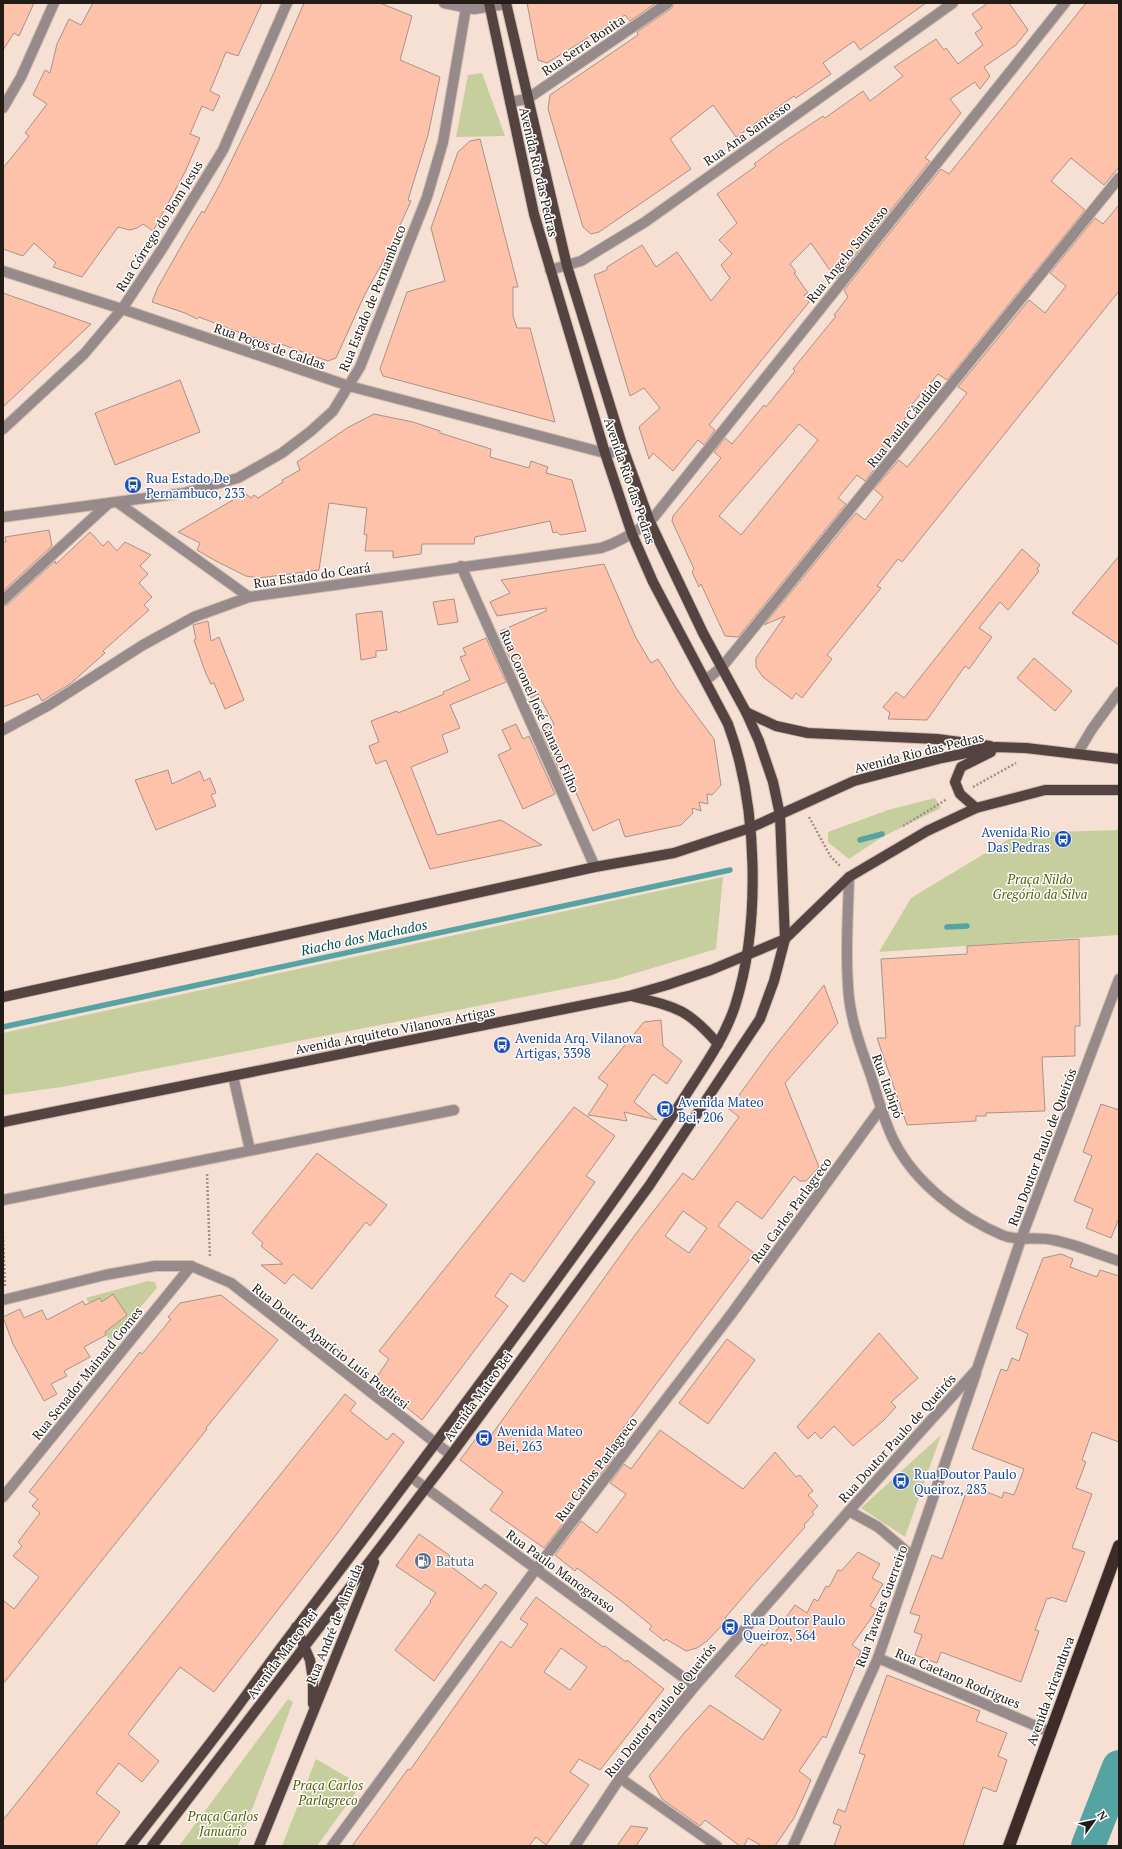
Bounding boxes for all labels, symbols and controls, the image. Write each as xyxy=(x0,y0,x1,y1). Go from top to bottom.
street label: Rua Serra Bonita xyxy=(538,10,629,80)
street label: Rua Ana Santesso xyxy=(700,96,794,170)
street label: Avenida Rio das Pedras xyxy=(515,105,563,239)
street label: Rua Córrego do Bom Jesus xyxy=(111,157,207,295)
street label: Rua Angelo Santesso xyxy=(802,202,892,306)
street label: Rua Estado de Pernambuco xyxy=(334,222,410,374)
street label: Rua Poços de Caldas xyxy=(212,318,328,374)
street label: Rua Paula Cândido xyxy=(863,375,945,471)
street label: Avenida Rio das Pedras xyxy=(600,415,660,547)
place label: Rua Estado De Pernambuco, 233 xyxy=(146,469,245,502)
bus stop icon: Rua Estado De Pernambuco, 233 xyxy=(123,475,143,495)
street label: Rua Estado do Ceará xyxy=(252,558,372,592)
street label: Rua Coronel José Canavo Filho xyxy=(496,627,584,795)
street label: Avenida Rio das Pedras xyxy=(852,727,986,777)
place label: Avenida Rio Das Pedras xyxy=(981,823,1050,856)
bus stop icon: Avenida Rio Das Pedras xyxy=(1053,829,1073,849)
park label: Praça Nildo Gregório da Silva xyxy=(993,870,1087,903)
water label: Riacho dos Machados xyxy=(298,914,429,960)
street label: Avenida Arquiteto Vilanova Artigas xyxy=(293,1002,497,1058)
place label: Avenida Arq. Vilanova Artigas, 3398 xyxy=(515,1029,643,1062)
bus stop icon: Avenida Arq. Vilanova Artigas, 3398 xyxy=(492,1035,512,1055)
street label: Rua Itabipó xyxy=(868,1051,908,1121)
street label: Rua Doutor Paulo de Queirós xyxy=(1004,1065,1080,1229)
place label: Avenida Mateo Bei, 206 xyxy=(678,1093,764,1126)
bus stop icon: Avenida Mateo Bei, 206 xyxy=(655,1099,675,1119)
street label: Rua Carlos Parlagreco xyxy=(747,1154,835,1266)
street label: Rua Doutor Aparício Luís Pugliesi xyxy=(249,1279,413,1413)
street label: Rua Senador Mainard Gomes xyxy=(28,1303,146,1443)
street label: Avenida Mateo Bei xyxy=(439,1347,517,1445)
street label: Rua Doutor Paulo de Queirós xyxy=(834,1370,960,1506)
street label: Rua Carlos Parlagreco xyxy=(551,1413,641,1525)
place label: Avenida Mateo Bei, 263 xyxy=(497,1422,583,1455)
bus stop icon: Avenida Mateo Bei, 263 xyxy=(474,1428,494,1448)
place label: Rua Doutor Paulo Queiroz, 283 xyxy=(914,1465,1016,1498)
bus stop icon: Rua Doutor Paulo Queiroz, 283 xyxy=(891,1471,911,1491)
street label: Rua Paulo Manograsso xyxy=(503,1525,619,1617)
street label: Rua Tavares Guerreiro xyxy=(851,1542,911,1670)
fuel station icon: Batuta xyxy=(413,1551,433,1571)
place label: Batuta xyxy=(436,1552,475,1570)
street label: Rua André de Almeida xyxy=(302,1561,367,1687)
street label: Avenida Mateo Bei xyxy=(242,1606,322,1702)
place label: Rua Doutor Paulo Queiroz, 364 xyxy=(743,1611,845,1644)
bus stop icon: Rua Doutor Paulo Queiroz, 364 xyxy=(720,1617,740,1637)
street label: Avenida Aricanduva xyxy=(1022,1633,1078,1748)
street label: Rua Doutor Paulo de Queirós xyxy=(600,1639,720,1781)
street label: Rua Caetano Rodrigues xyxy=(893,1643,1023,1713)
park label: Praça Carlos Parlagreco xyxy=(292,1776,364,1809)
north arrow xyxy=(1074,1801,1114,1841)
park label: Praça Carlos Januário xyxy=(187,1807,259,1840)
text: N xyxy=(1094,1808,1111,1823)

